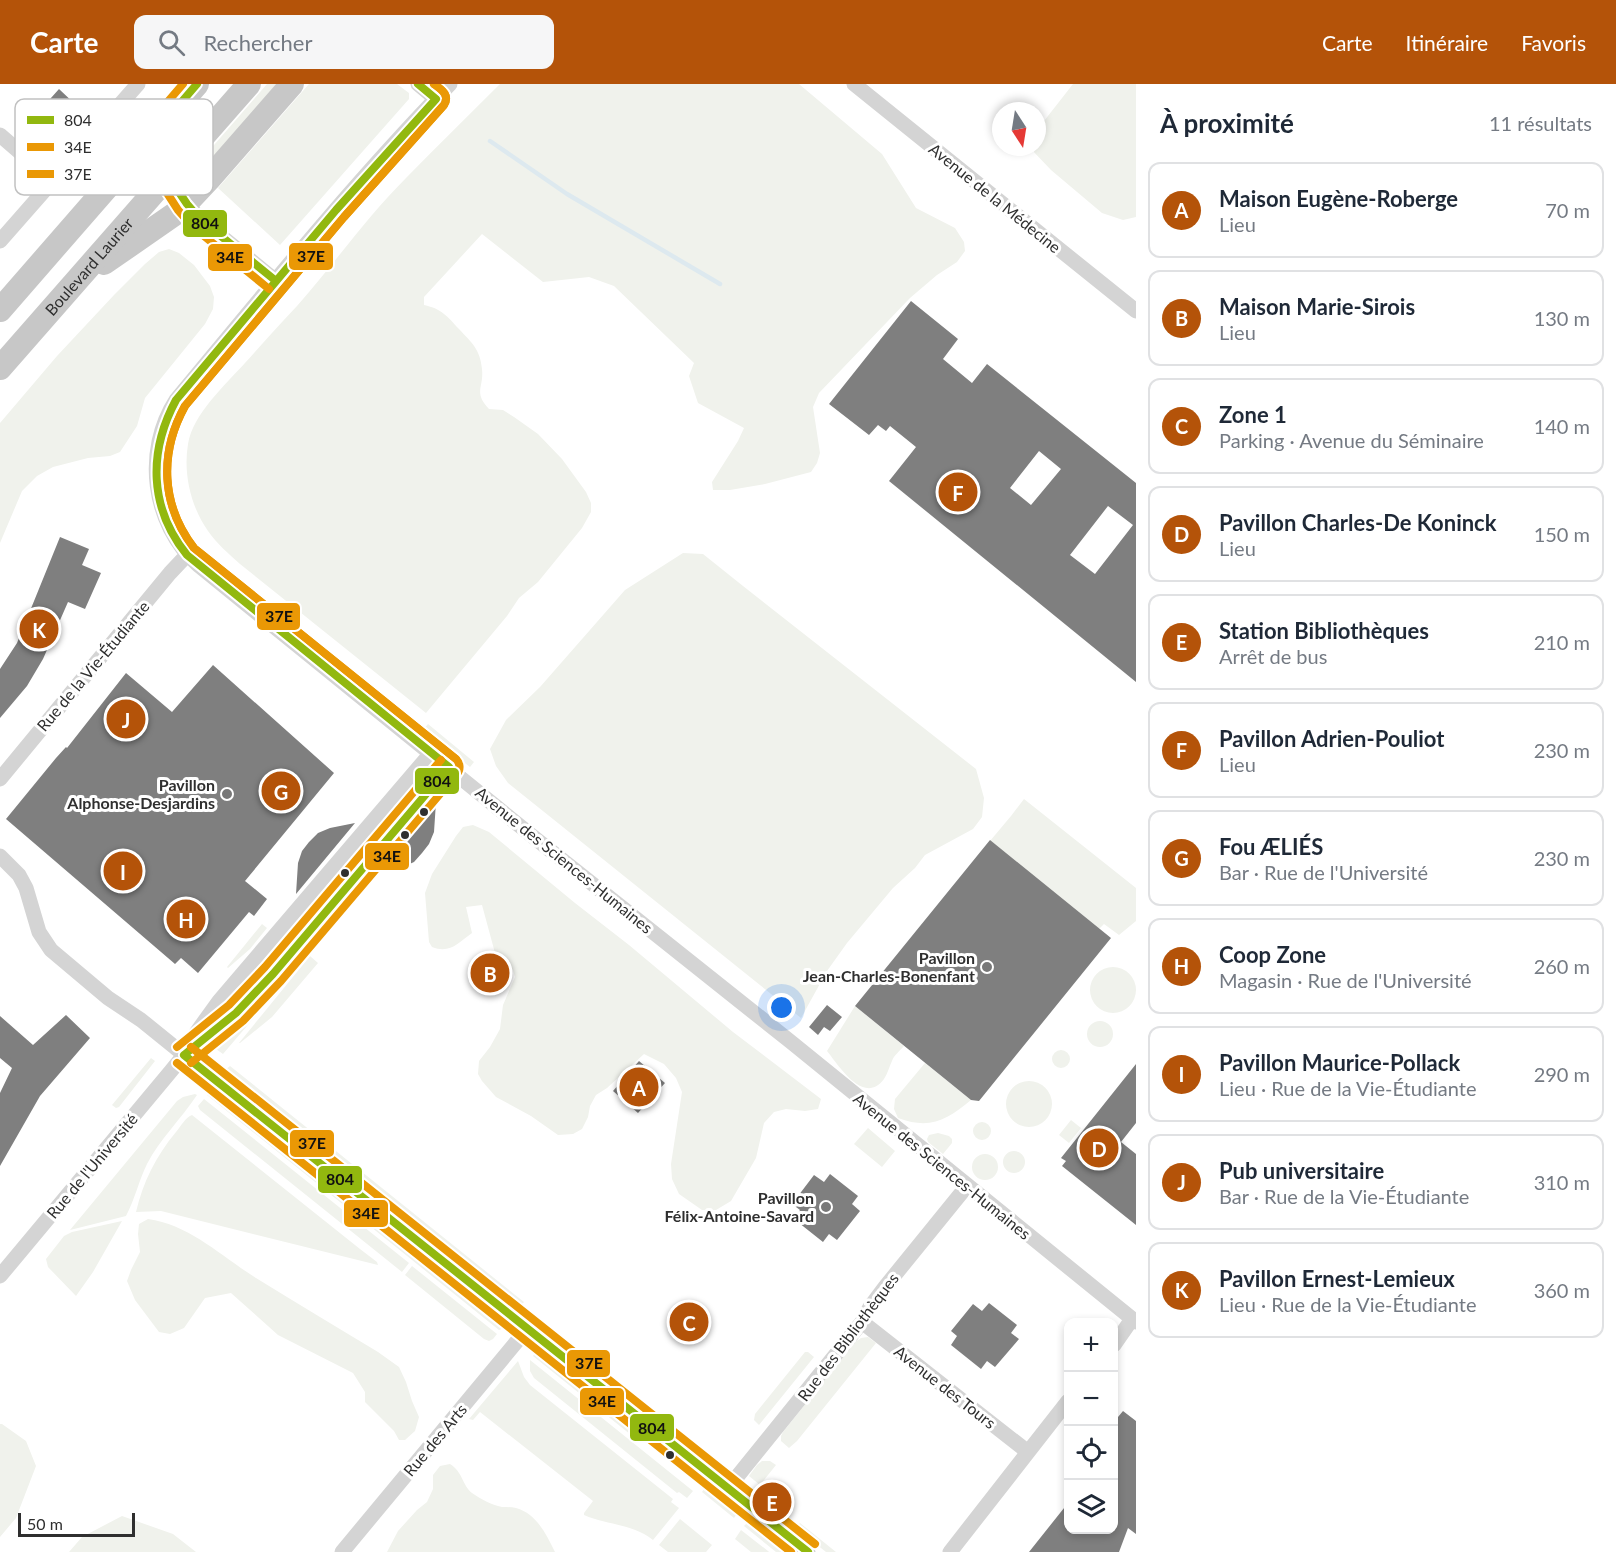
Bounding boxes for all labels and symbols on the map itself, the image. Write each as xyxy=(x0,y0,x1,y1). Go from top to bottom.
legend xyxy=(15,99,213,195)
north arrow xyxy=(992,102,1046,156)
text: 804 xyxy=(64,110,92,129)
text: 34E xyxy=(64,137,92,156)
street label: Avenue de la Médecine xyxy=(926,139,1065,257)
text: 37E xyxy=(64,164,92,183)
line badge: 804 xyxy=(182,209,228,238)
street label: Boulevard Laurier xyxy=(41,213,137,319)
text: 804 xyxy=(191,213,219,232)
line badge: 37E xyxy=(288,242,334,271)
line badge: 34E xyxy=(207,243,253,272)
text: 37E xyxy=(297,246,325,265)
text: 34E xyxy=(216,247,244,266)
pin: F xyxy=(938,470,978,514)
street label: Rue de la Vie-Étudiante xyxy=(33,597,153,735)
line badge: 37E xyxy=(256,602,301,631)
pin: K xyxy=(20,606,58,652)
text: 37E xyxy=(265,606,293,625)
pin: J xyxy=(106,696,146,742)
line badge: 804 xyxy=(414,767,460,795)
pin: G xyxy=(262,768,300,814)
text: 804 xyxy=(423,771,451,790)
place label: Pavillon Alphonse-Desjardins xyxy=(66,775,215,812)
street label: Avenue des Sciences-Humaines xyxy=(472,782,657,937)
marker: Pavillon Alphonse-Desjardins xyxy=(220,787,234,801)
unlabelled marker xyxy=(418,806,430,818)
unlabelled marker xyxy=(399,829,411,841)
line badge: 34E xyxy=(364,842,410,871)
text: 34E xyxy=(373,846,401,865)
pin: I xyxy=(104,848,142,894)
unlabelled marker xyxy=(339,867,351,879)
pin: H xyxy=(166,896,206,942)
place label: Pavillon Jean-Charles-Bonenfant xyxy=(803,948,975,985)
pin: B xyxy=(470,950,510,996)
marker: Pavillon Jean-Charles-Bonenfant xyxy=(980,960,994,974)
your location xyxy=(767,993,796,1022)
pin: A xyxy=(620,1064,658,1110)
street label: Avenue des Sciences-Humaines xyxy=(850,1088,1035,1243)
street label: Rue de l'Université xyxy=(42,1109,141,1222)
pin: D xyxy=(1080,1126,1118,1170)
line badge: 37E xyxy=(289,1129,335,1158)
text: 37E xyxy=(298,1133,326,1152)
line badge: 804 xyxy=(317,1165,363,1194)
text: 804 xyxy=(326,1169,354,1188)
place label: Pavillon Félix-Antoine-Savard xyxy=(665,1188,814,1225)
line badge: 34E xyxy=(343,1199,389,1228)
marker: Pavillon Félix-Antoine-Savard xyxy=(819,1200,833,1214)
text: 34E xyxy=(352,1203,380,1222)
street label: Rue des Bibliothèques xyxy=(793,1269,902,1405)
pin: C xyxy=(670,1300,708,1344)
street label: Avenue des Tours xyxy=(891,1341,1000,1432)
line badge: 37E xyxy=(566,1349,611,1378)
text: 37E xyxy=(575,1353,603,1372)
line badge: 34E xyxy=(579,1387,625,1416)
text: 34E xyxy=(588,1391,616,1410)
street label: Rue des Arts xyxy=(399,1400,470,1480)
line badge: 804 xyxy=(629,1413,675,1442)
text: 804 xyxy=(638,1418,666,1437)
unlabelled marker xyxy=(664,1449,676,1461)
pin: E xyxy=(752,1480,792,1524)
scale bar xyxy=(18,1510,135,1538)

